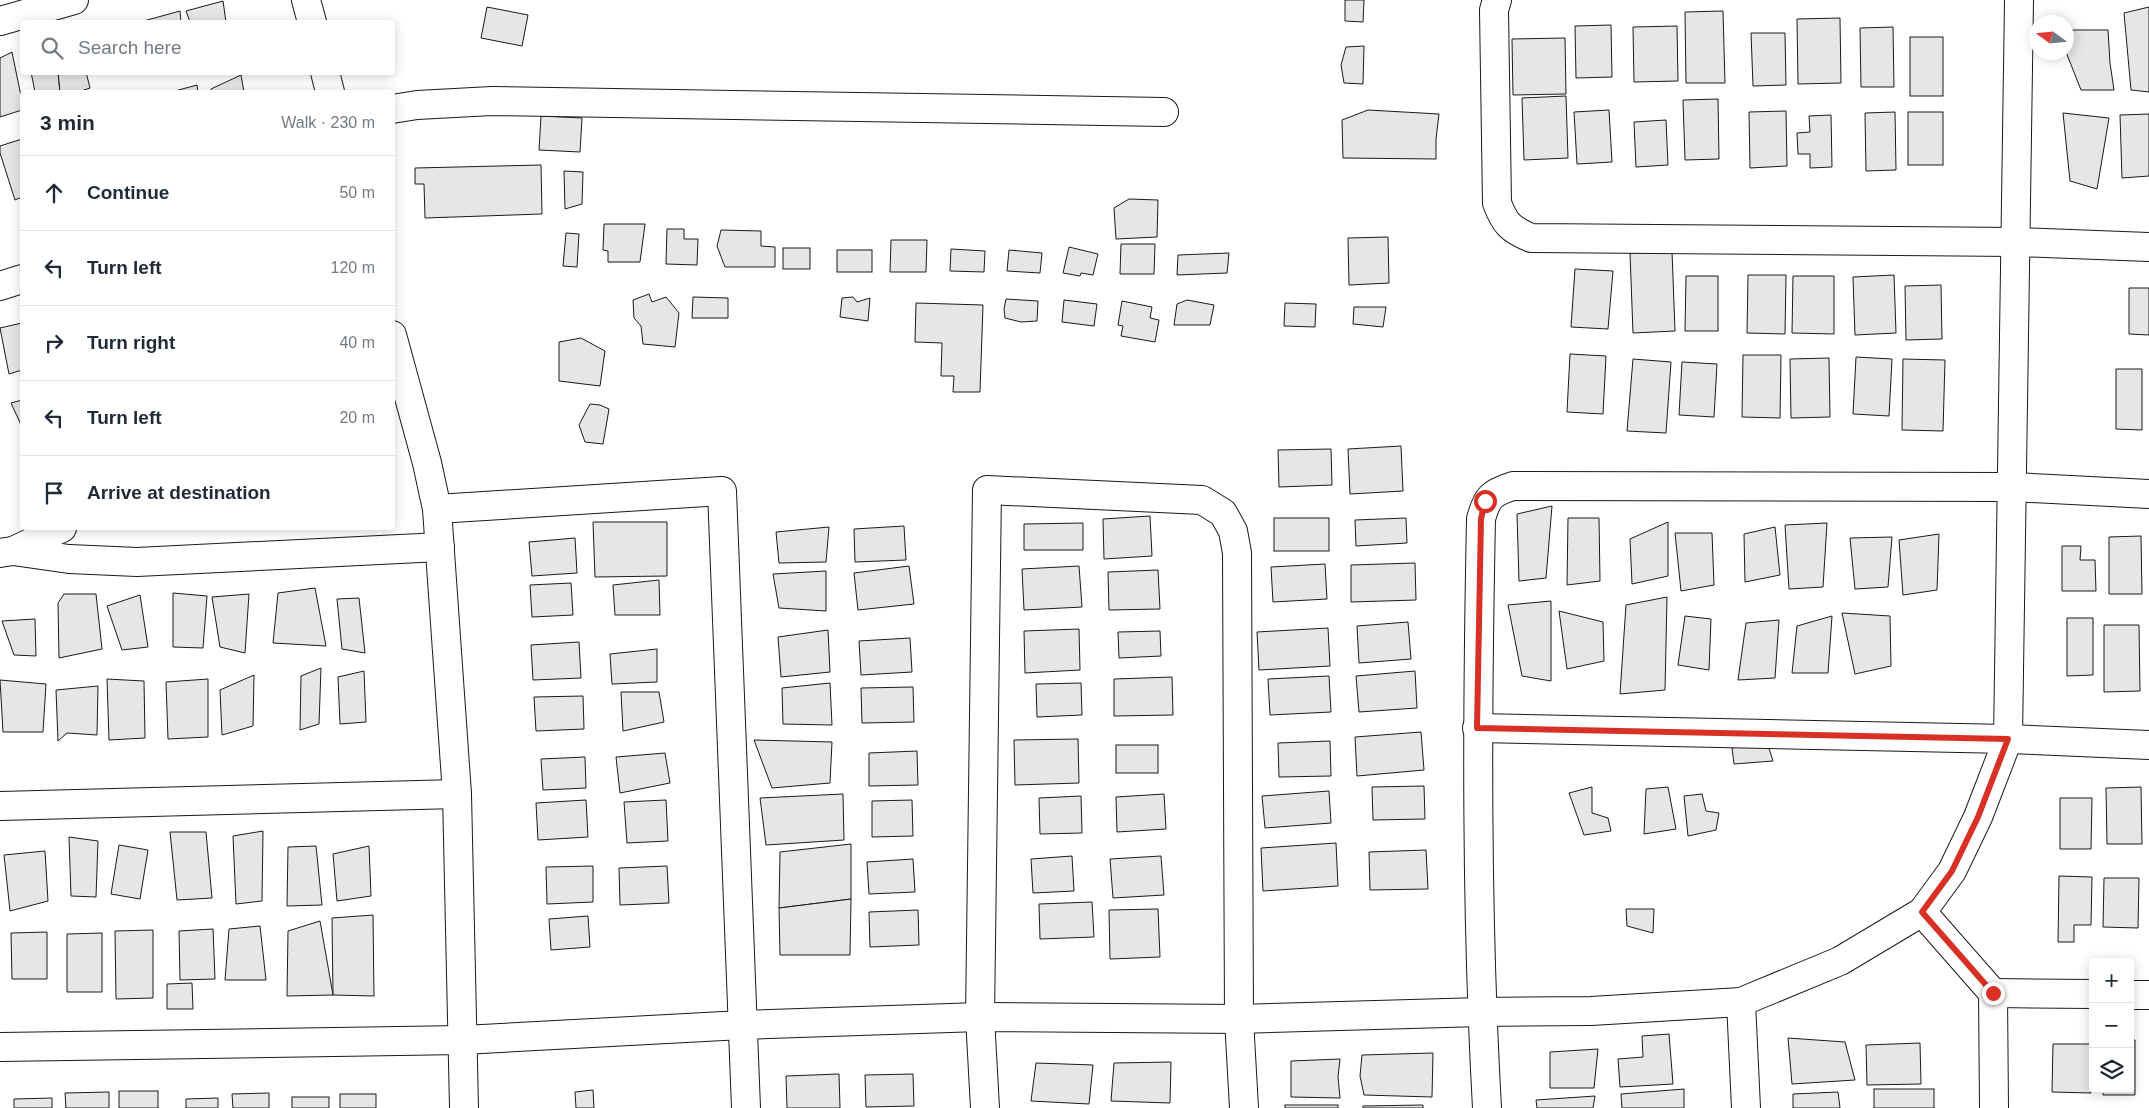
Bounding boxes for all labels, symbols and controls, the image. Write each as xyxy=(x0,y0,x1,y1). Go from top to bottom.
north arrow xyxy=(2029,15,2074,60)
search box xyxy=(20,20,395,75)
icon: search xyxy=(38,34,66,62)
text: Search here xyxy=(78,37,182,58)
text: 3 min xyxy=(40,111,95,134)
text: Walk · 230 m xyxy=(281,114,375,131)
icon: ahead xyxy=(40,179,68,207)
text: Continue xyxy=(87,182,169,203)
text: 50 m xyxy=(339,184,375,201)
icon: left xyxy=(40,254,68,282)
text: Turn left xyxy=(87,257,162,278)
text: 120 m xyxy=(331,259,375,276)
icon: right xyxy=(40,329,68,357)
text: Turn right xyxy=(87,332,175,353)
text: 40 m xyxy=(339,334,375,351)
icon: left xyxy=(40,404,68,432)
text: Turn left xyxy=(87,407,162,428)
text: 20 m xyxy=(339,409,375,426)
icon: arrive xyxy=(40,479,68,507)
text: Arrive at destination xyxy=(87,482,271,503)
route start xyxy=(1474,490,1497,513)
map controls xyxy=(2089,958,2134,1093)
button: + xyxy=(2089,958,2134,1003)
route end xyxy=(1982,982,2005,1005)
button: − xyxy=(2089,1003,2134,1048)
button: layers xyxy=(2089,1048,2134,1093)

